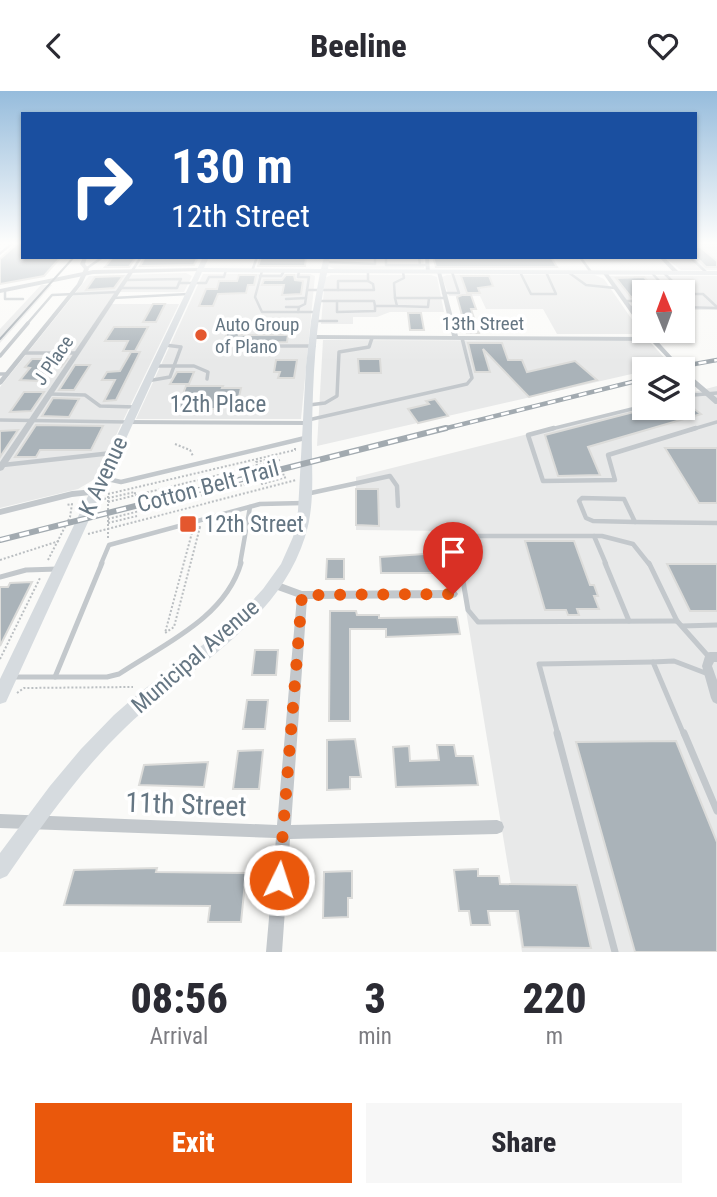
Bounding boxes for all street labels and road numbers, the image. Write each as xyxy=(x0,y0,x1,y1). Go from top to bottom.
street label: 13th Street xyxy=(442,312,524,335)
street label: J Place xyxy=(28,331,78,390)
street label: 12th Place xyxy=(170,391,266,418)
street label: K Avenue xyxy=(73,432,133,520)
street label: Cotton Belt Trail xyxy=(134,455,282,518)
street label: Municipal Avenue xyxy=(126,594,265,719)
street label: 11th Street xyxy=(125,786,247,823)

